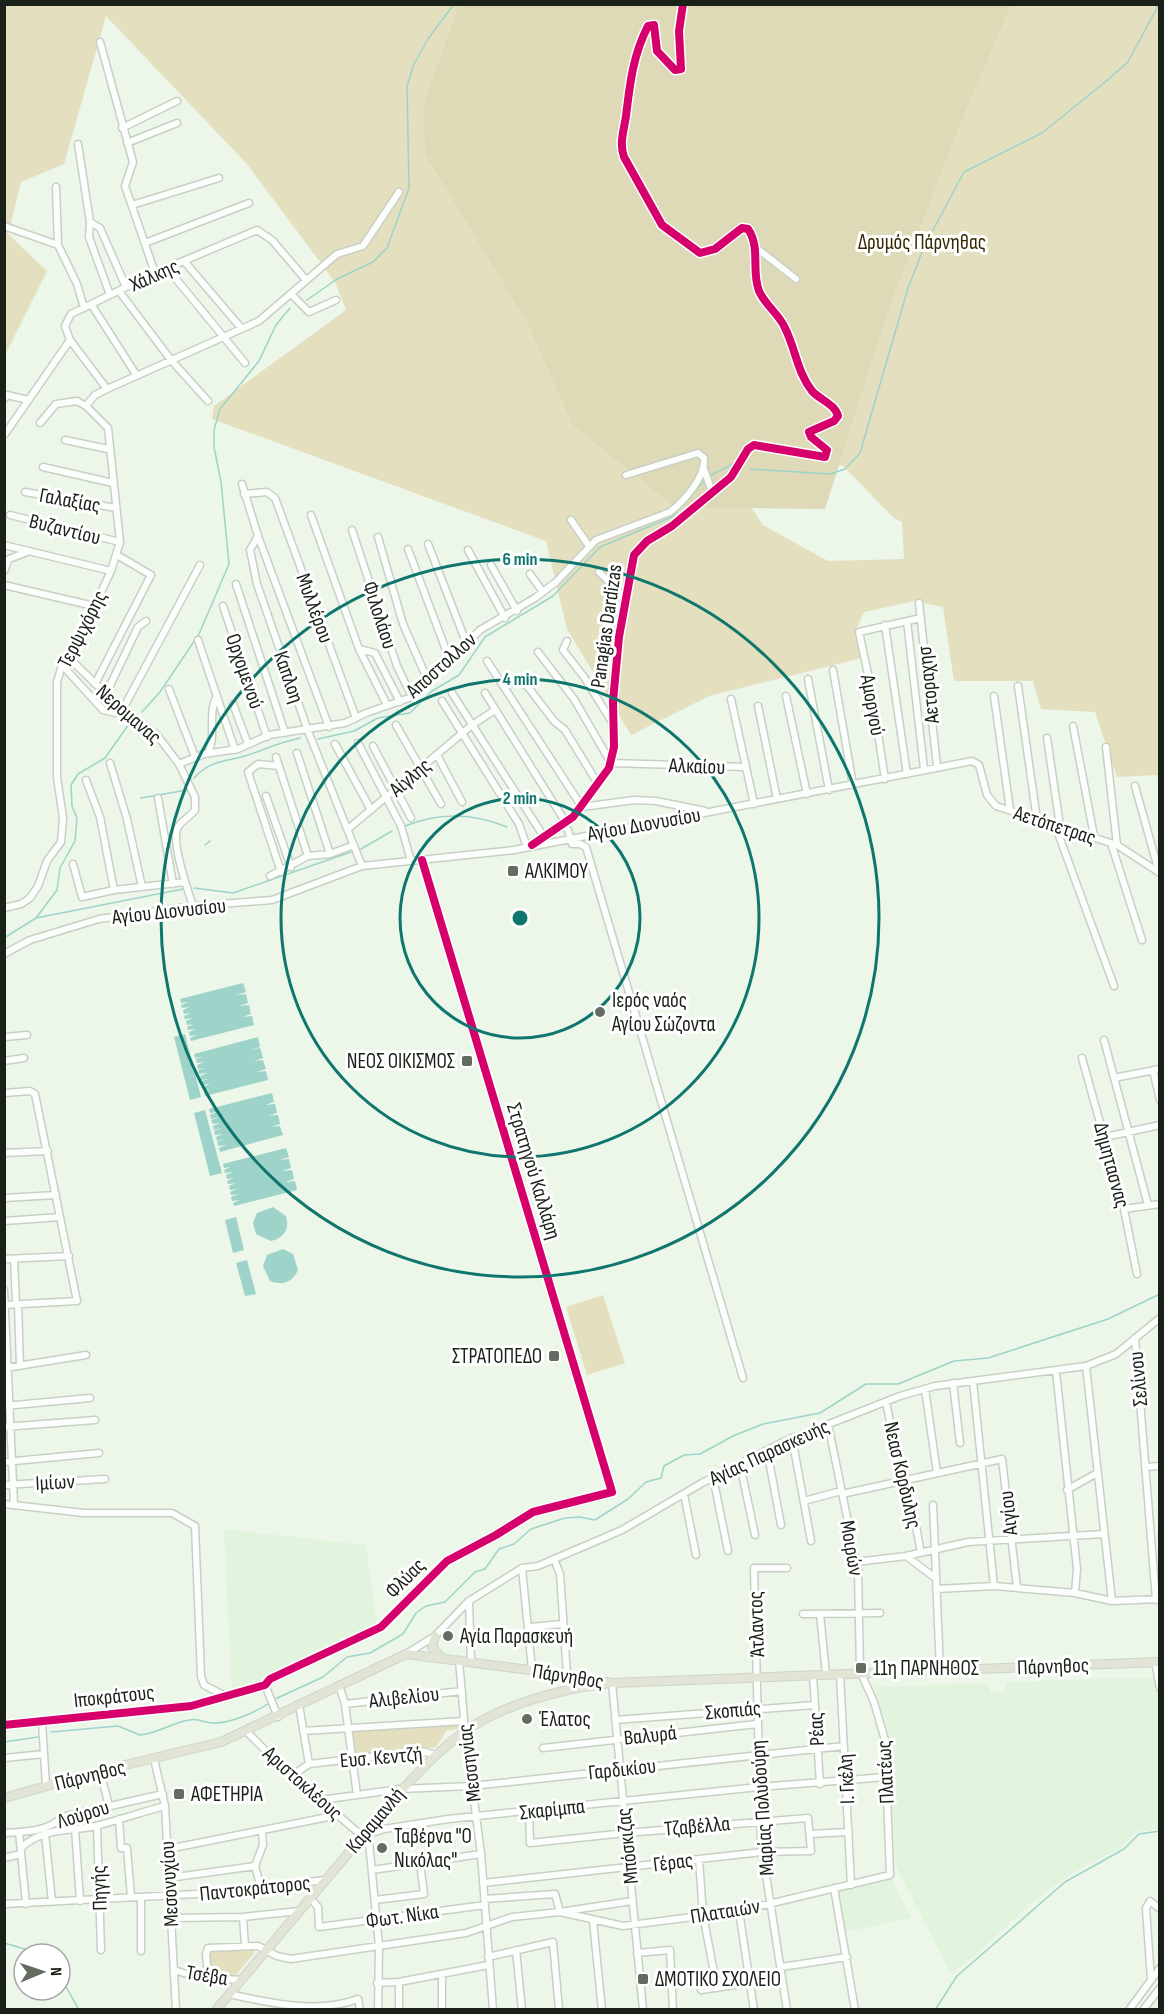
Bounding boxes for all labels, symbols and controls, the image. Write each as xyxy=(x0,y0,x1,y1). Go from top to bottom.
park label: Δρυμός Πάρνηθας xyxy=(858,230,986,255)
street label: Χάλκης xyxy=(125,254,183,298)
street label: Γαλαξίας xyxy=(37,483,102,518)
street label: Βυζαντίου xyxy=(27,509,103,550)
text: 6 min xyxy=(503,549,537,570)
street label: Panagias Dardizas xyxy=(585,563,628,690)
street label: Μυλλέρου xyxy=(290,570,339,646)
street label: Φιλολάου xyxy=(357,578,402,652)
street label: Τερψιχόρης xyxy=(52,586,113,672)
street label: Αποστολλον xyxy=(400,627,482,704)
street label: Ορχομενού xyxy=(220,630,269,712)
street label: Αετοραχησ xyxy=(912,645,945,726)
street label: Καπλοη xyxy=(268,648,309,706)
text: 4 min xyxy=(503,669,537,690)
street label: Αμοργού xyxy=(855,672,890,738)
street label: Νερομανας xyxy=(91,679,167,750)
street label: Αίγλης xyxy=(384,753,436,803)
street label: Αλκαίου xyxy=(667,753,726,780)
text: 2 min xyxy=(503,788,537,809)
street label: Αετόπετρας xyxy=(1010,800,1099,850)
street label: Αγίου Διονυσίου xyxy=(585,802,703,847)
place label: ΑΛΚΙΜΟΥ xyxy=(524,859,588,884)
marker: ΑΛΚΙΜΟΥ xyxy=(506,864,520,878)
street label: Αγίου Διονυσίου xyxy=(110,893,227,930)
centre of rings xyxy=(510,908,530,928)
place label: Ιερός ναός Αγίου Σώζοντα xyxy=(611,988,715,1037)
marker: Ιερός ναός Αγίου Σώζοντα xyxy=(593,1005,607,1019)
place label: ΝΕΟΣ ΟΙΚΙΣΜΟΣ xyxy=(347,1049,455,1074)
marker: ΝΕΟΣ ΟΙΚΙΣΜΟΣ xyxy=(460,1054,474,1068)
street label: Στρατηγού Καλλάρη xyxy=(501,1100,566,1242)
street label: Δημητασνας xyxy=(1088,1120,1135,1211)
place label: ΣΤΡΑΤΟΠΕΔΟ xyxy=(452,1344,542,1369)
marker: ΣΤΡΑΤΟΠΕΔΟ xyxy=(547,1349,561,1363)
street label: Σελίνου xyxy=(1124,1350,1153,1407)
street label: Αγίας Παρασκευής xyxy=(704,1414,833,1492)
street label: Νεασ Κορδυλης xyxy=(878,1419,927,1531)
street label: Ιμίων xyxy=(35,1469,75,1496)
street label: Αιγίου xyxy=(994,1489,1023,1537)
street label: Μοιρών xyxy=(834,1518,869,1578)
street label: Φλύας xyxy=(380,1553,431,1604)
street label: Άτλαντος xyxy=(743,1591,770,1657)
place label: Αγία Παρασκευή xyxy=(459,1624,573,1649)
marker: Αγία Παρασκευή xyxy=(441,1629,455,1643)
street label: Πάρνηθος xyxy=(1017,1653,1089,1680)
place label: 11η ΠΑΡΝΗΘΟΣ xyxy=(873,1656,979,1681)
street label: Πάρνηθος xyxy=(530,1659,605,1694)
marker: 11η ΠΑΡΝΗΘΟΣ xyxy=(854,1661,868,1675)
street label: Ιποκράτους xyxy=(72,1680,156,1713)
street label: Αλιβελίου xyxy=(367,1681,440,1714)
street label: Σκοπιάς xyxy=(704,1696,762,1725)
place label: Έλατος xyxy=(538,1707,591,1732)
street label: Ρέας xyxy=(803,1711,830,1747)
marker: Έλατος xyxy=(520,1712,534,1726)
street label: Βαλυρά xyxy=(622,1720,678,1751)
street label: Μεσσηνίας xyxy=(452,1722,487,1803)
street label: Μαρίας Πολυδούρη xyxy=(745,1739,780,1876)
street label: Πλατέως xyxy=(871,1739,900,1805)
street label: Αριστοκλέους xyxy=(257,1740,348,1826)
street label: Ευσ. Κεντζή xyxy=(339,1741,423,1774)
street label: Ι. Γκέλη xyxy=(833,1753,860,1805)
street label: Γαρδικίου xyxy=(587,1754,657,1785)
street label: Πάρνηθος xyxy=(52,1755,128,1796)
place label: ΑΦΕΤΗΡΙΑ xyxy=(190,1782,264,1807)
street label: Καραμανλή xyxy=(341,1782,410,1858)
marker: ΑΦΕΤΗΡΙΑ xyxy=(172,1787,186,1801)
street label: Σκαρίμπα xyxy=(518,1794,586,1825)
street label: Λούρου xyxy=(53,1795,112,1834)
street label: Μπόσκιζας xyxy=(611,1807,644,1885)
street label: Τζαβέλλα xyxy=(663,1811,731,1842)
place label: Ταβέρνα "Ο Νικόλας" xyxy=(394,1824,472,1873)
street label: Μεσονυχίου xyxy=(155,1840,184,1928)
marker: Ταβέρνα "Ο Νικόλας" xyxy=(375,1841,389,1855)
street label: Γέρας xyxy=(652,1848,694,1877)
street label: Πηγής xyxy=(86,1865,113,1911)
street label: Παντοκράτορος xyxy=(198,1870,312,1907)
street label: Πλαταιών xyxy=(689,1894,762,1929)
street label: Φωτ. Νίκα xyxy=(364,1899,440,1934)
north arrow xyxy=(12,1942,72,2002)
street label: Τσέβα xyxy=(184,1960,230,1991)
text: N xyxy=(46,1967,65,1976)
place label: ΔΜΟΤΙΚΟ ΣΧΟΛΕΙΟ xyxy=(655,1967,781,1992)
marker: ΔΜΟΤΙΚΟ ΣΧΟΛΕΙΟ xyxy=(636,1972,650,1986)

